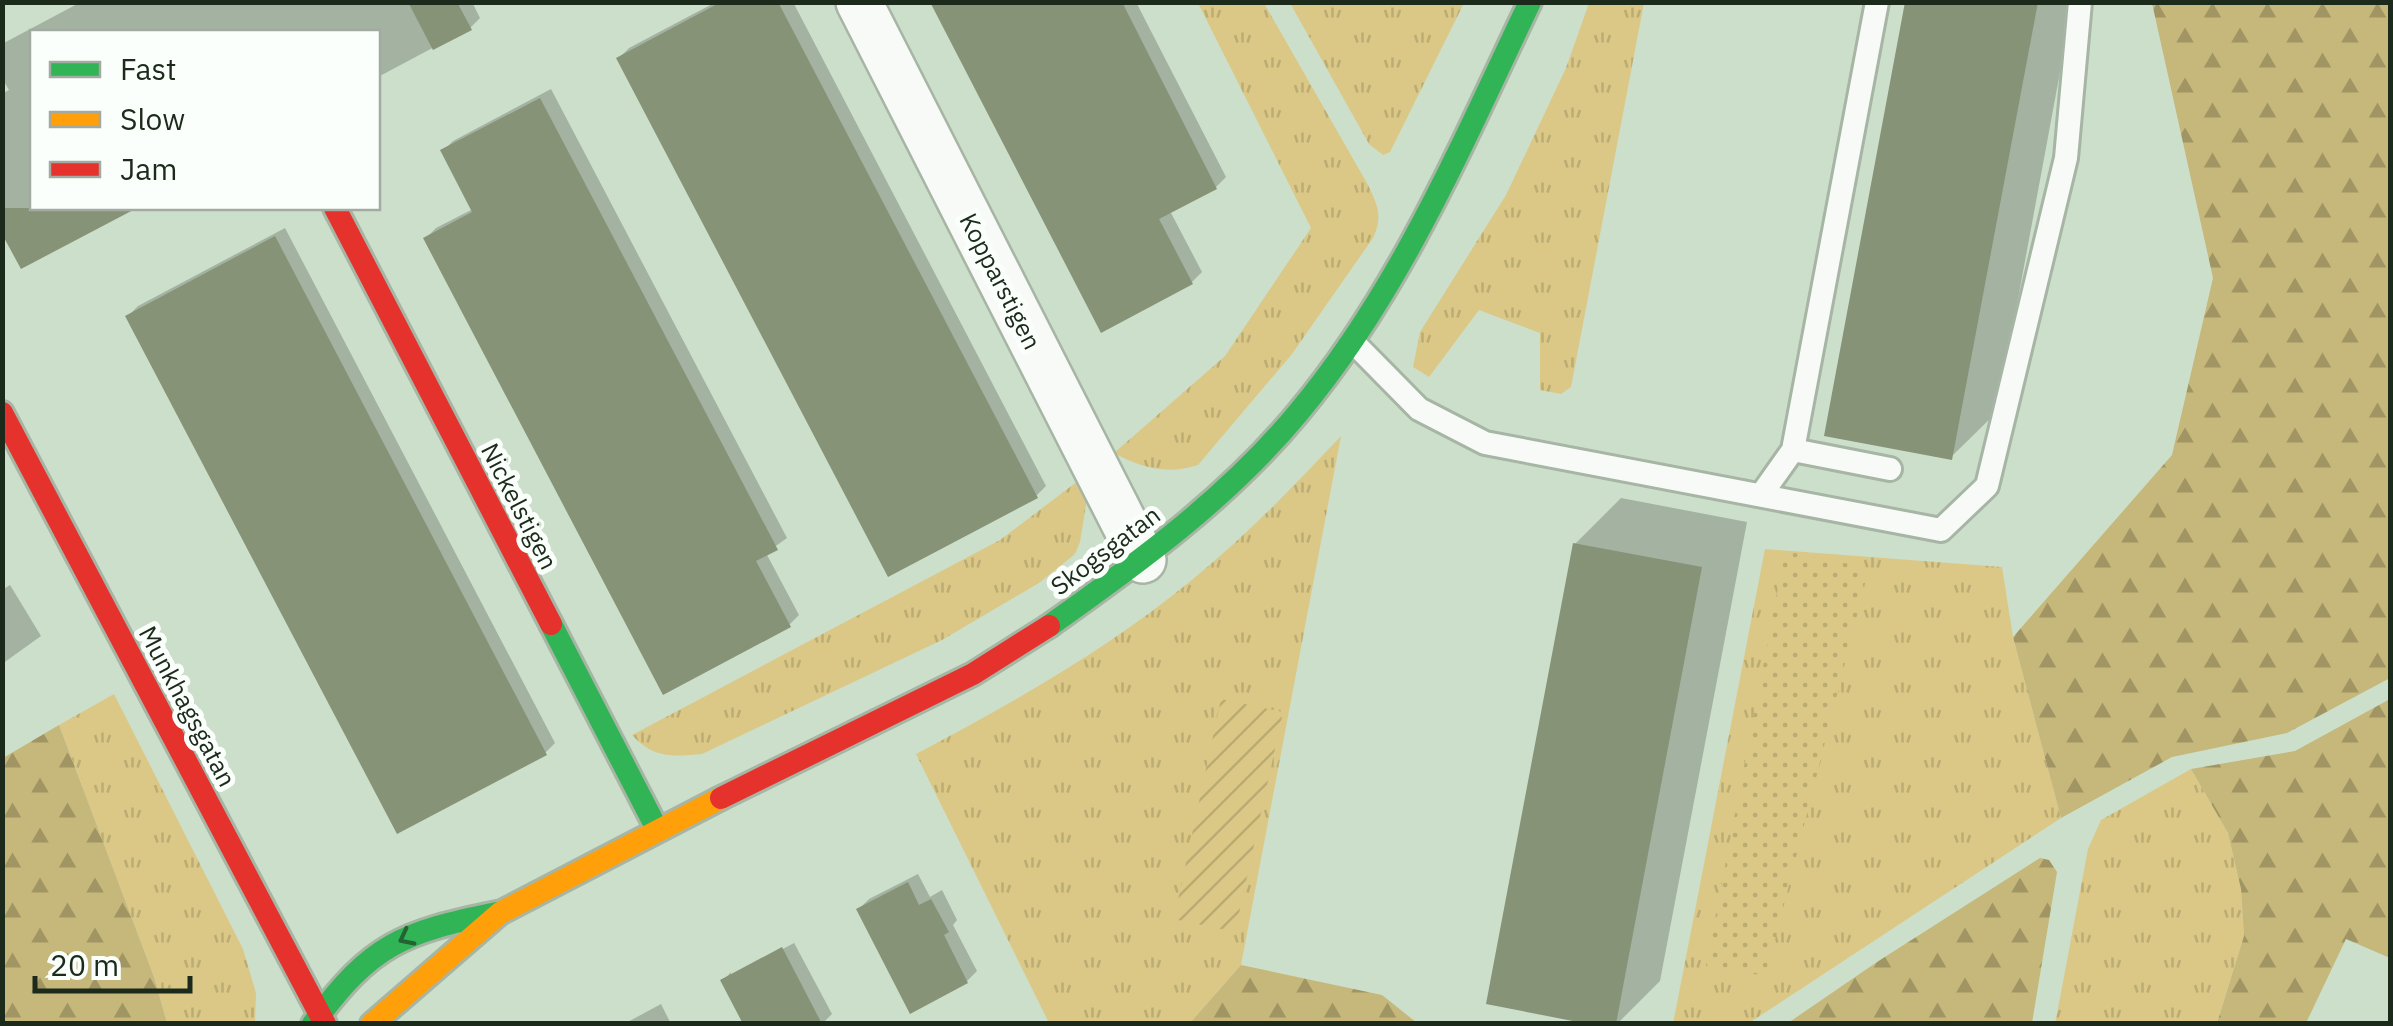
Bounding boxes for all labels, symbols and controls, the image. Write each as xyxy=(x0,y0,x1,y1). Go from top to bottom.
legend xyxy=(30,30,380,210)
text: Fast xyxy=(120,49,177,88)
text: Slow xyxy=(120,99,185,138)
text: Jam xyxy=(120,149,178,188)
street label: Kopparstigen xyxy=(953,207,1049,355)
street label: Nickelstigen xyxy=(474,437,566,575)
street label: Skogsgatan xyxy=(1043,498,1167,602)
street label: Munkhagsgatan xyxy=(132,620,244,792)
one-way arrow xyxy=(399,926,417,945)
scale bar xyxy=(35,931,190,993)
text: 20 m xyxy=(50,945,119,984)

